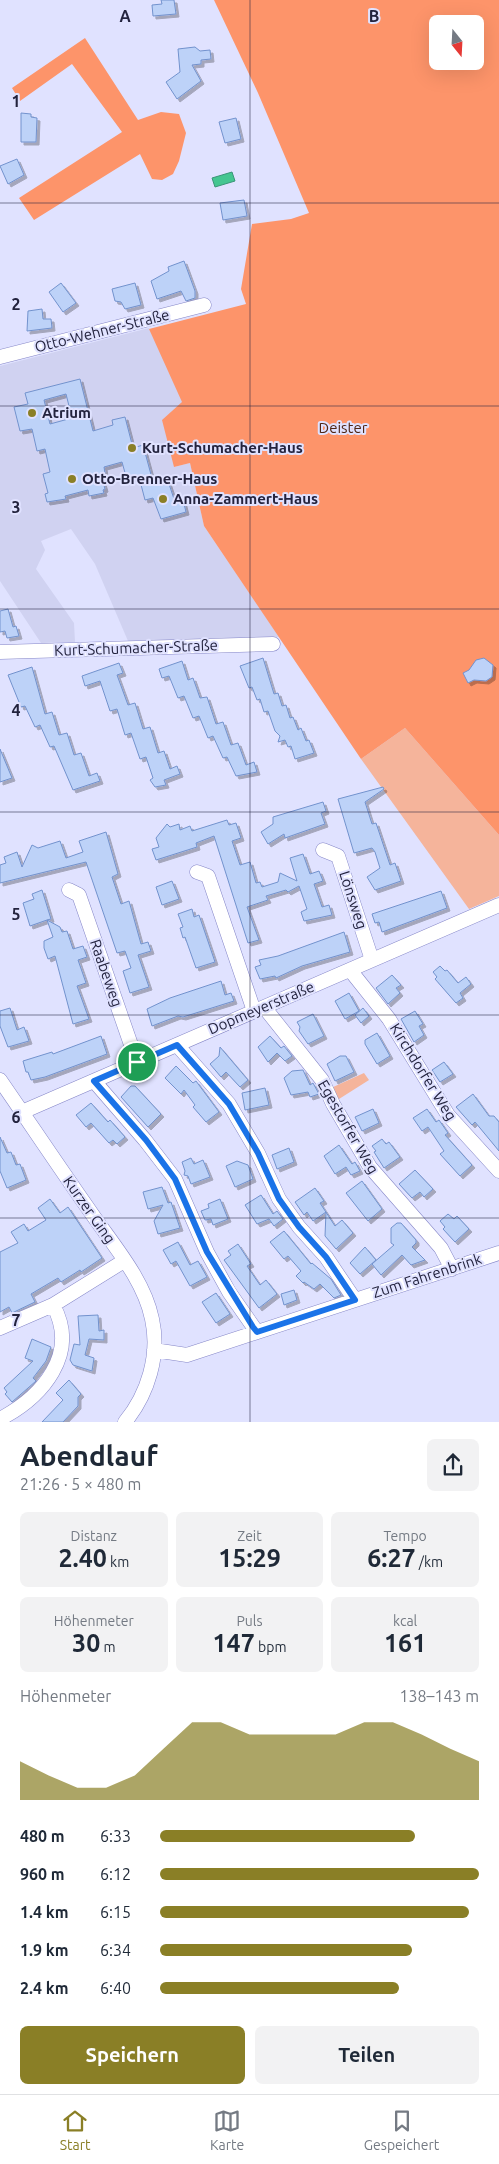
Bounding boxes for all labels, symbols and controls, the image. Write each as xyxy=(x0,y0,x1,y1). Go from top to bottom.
text: A xyxy=(119,7,131,25)
text: B xyxy=(369,7,379,25)
north arrow xyxy=(429,15,484,70)
map controls xyxy=(429,15,484,70)
text: 1 xyxy=(11,92,21,110)
text: 2 xyxy=(11,295,21,313)
street label: Otto-Wehner-Straße xyxy=(33,306,171,355)
place label: Atrium xyxy=(42,404,91,421)
marker: Atrium xyxy=(26,407,38,419)
park label: Deister xyxy=(319,419,368,436)
place label: Kurt-Schumacher-Haus xyxy=(142,439,303,456)
marker: Kurt-Schumacher-Haus xyxy=(126,442,138,454)
place label: Otto-Brenner-Haus xyxy=(82,470,217,487)
marker: Otto-Brenner-Haus xyxy=(66,473,78,485)
place label: Anna-Zammert-Haus xyxy=(173,490,318,507)
marker: Anna-Zammert-Haus xyxy=(157,493,169,505)
text: 3 xyxy=(11,498,21,516)
street label: Kurt-Schumacher-Straße xyxy=(54,636,218,659)
text: 4 xyxy=(11,701,21,719)
street label: Lönsweg xyxy=(336,869,371,931)
text: 5 xyxy=(11,905,21,923)
street label: Raabeweg xyxy=(87,937,126,1009)
street label: Dopmeyerstraße xyxy=(205,978,316,1038)
street label: Kirchdorfer Weg xyxy=(387,1020,460,1123)
pin xyxy=(116,1041,158,1083)
icon: arrive xyxy=(123,1048,151,1076)
street label: Egestorfer Weg xyxy=(315,1077,382,1177)
text: 6 xyxy=(11,1108,21,1126)
street label: Kurzer Ging xyxy=(60,1173,119,1247)
street label: Zum Fahrenbrink xyxy=(370,1250,484,1301)
text: 7 xyxy=(11,1311,21,1329)
button: share xyxy=(427,1439,479,1491)
text: Abendlauf xyxy=(20,1440,158,1471)
text: 21:26 · 5 × 480 m xyxy=(20,1475,141,1493)
text: Distanz xyxy=(71,1528,117,1544)
text: Zeit xyxy=(237,1528,262,1544)
text: Tempo xyxy=(384,1528,427,1544)
text: 2.40 xyxy=(58,1544,107,1572)
text: 15:29 xyxy=(218,1544,281,1572)
text: 6:27 xyxy=(367,1544,416,1572)
text: km xyxy=(107,1554,129,1570)
text: /km xyxy=(416,1554,443,1570)
text: Höhenmeter xyxy=(54,1613,134,1629)
text: Puls xyxy=(236,1613,263,1629)
text: kcal xyxy=(393,1613,417,1629)
text: 30 xyxy=(72,1629,100,1657)
text: 147 xyxy=(213,1629,255,1657)
text: 161 xyxy=(384,1629,426,1657)
text: m xyxy=(100,1639,116,1655)
text: bpm xyxy=(255,1639,286,1655)
text: Höhenmeter xyxy=(20,1687,111,1705)
text: 138–143 m xyxy=(399,1687,479,1705)
text: 480 m xyxy=(20,1827,65,1845)
text: 6:33 xyxy=(100,1827,131,1845)
text: 960 m xyxy=(20,1865,65,1883)
text: 6:12 xyxy=(100,1865,131,1883)
text: 1.4 km xyxy=(20,1903,69,1921)
text: 6:15 xyxy=(100,1903,131,1921)
text: 1.9 km xyxy=(20,1941,69,1959)
text: 6:34 xyxy=(100,1941,131,1959)
text: 2.4 km xyxy=(20,1979,69,1997)
text: 6:40 xyxy=(100,1979,131,1997)
button: Speichern xyxy=(20,2026,245,2084)
button: Teilen xyxy=(255,2026,479,2084)
tab: Start xyxy=(60,2107,91,2153)
tab: Karte xyxy=(210,2107,244,2153)
tab: Gespeichert xyxy=(364,2107,439,2153)

